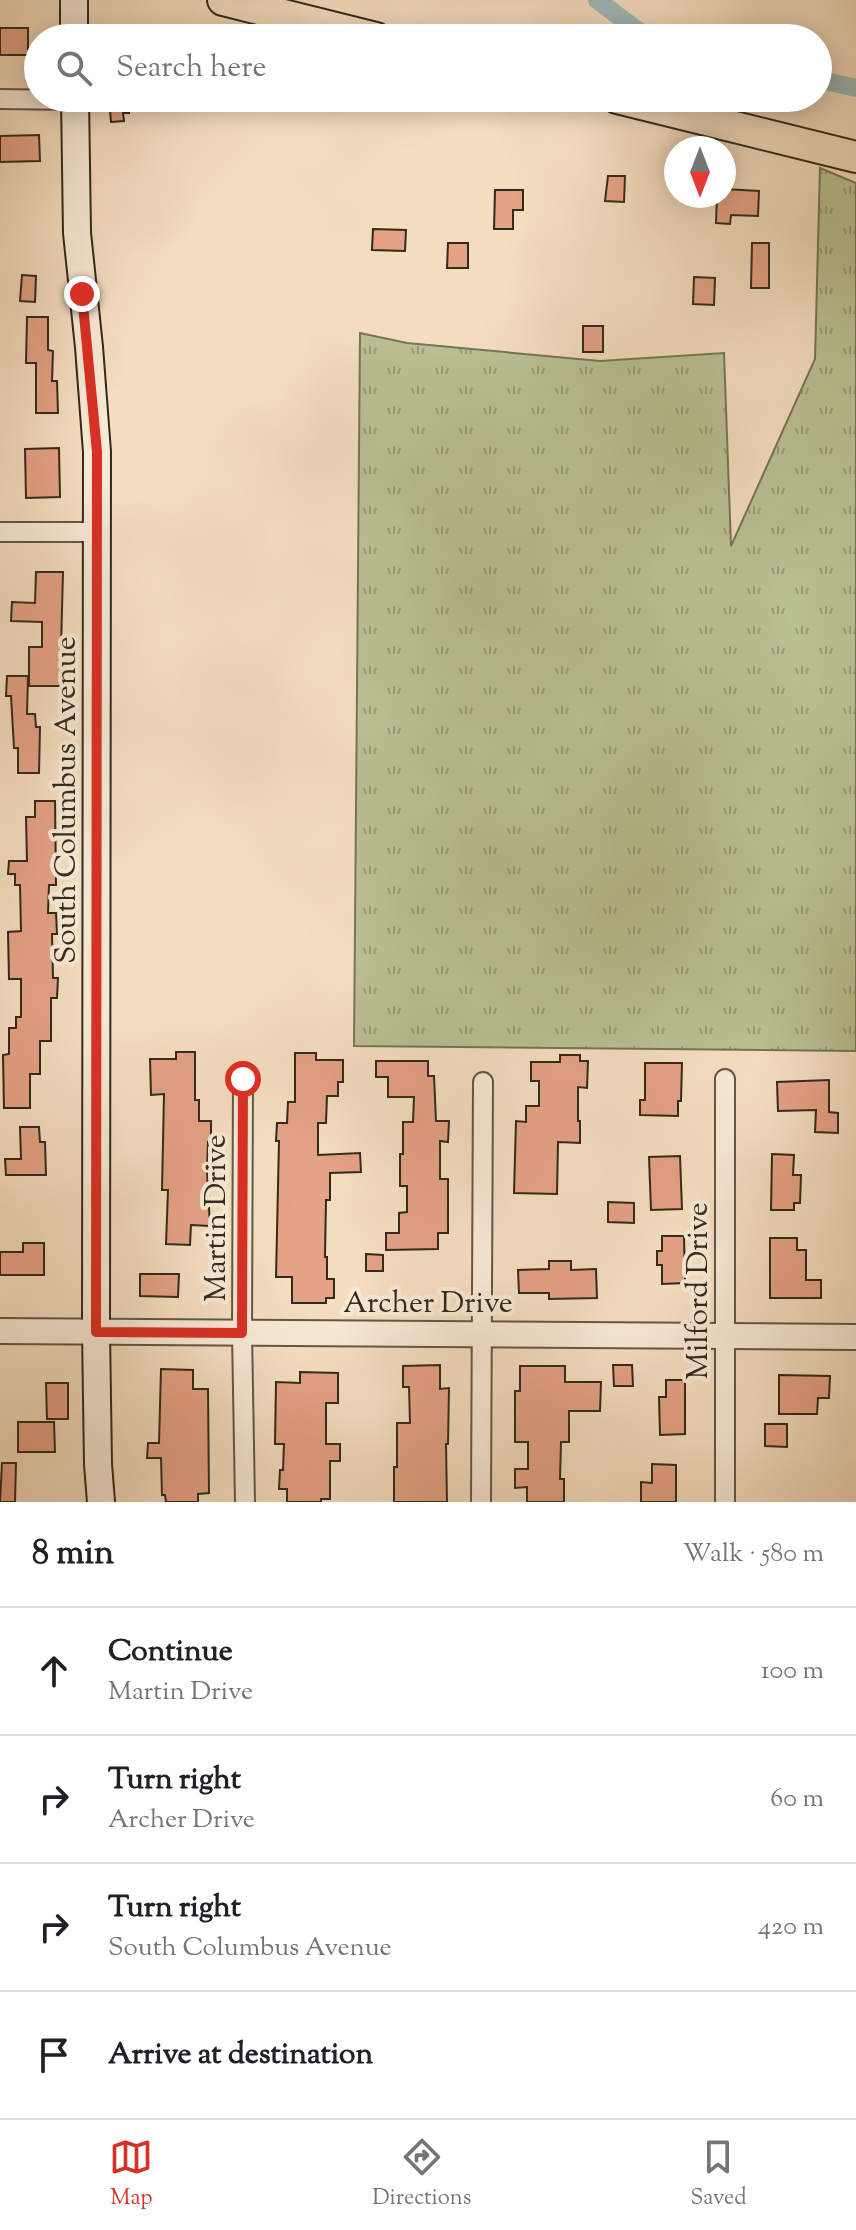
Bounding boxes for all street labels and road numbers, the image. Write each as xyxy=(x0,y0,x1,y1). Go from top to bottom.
street label: South Columbus Avenue xyxy=(46,636,89,964)
street label: Martin Drive xyxy=(196,1134,239,1302)
street label: Milford Drive xyxy=(678,1202,721,1380)
street label: Archer Drive xyxy=(343,1283,513,1326)

